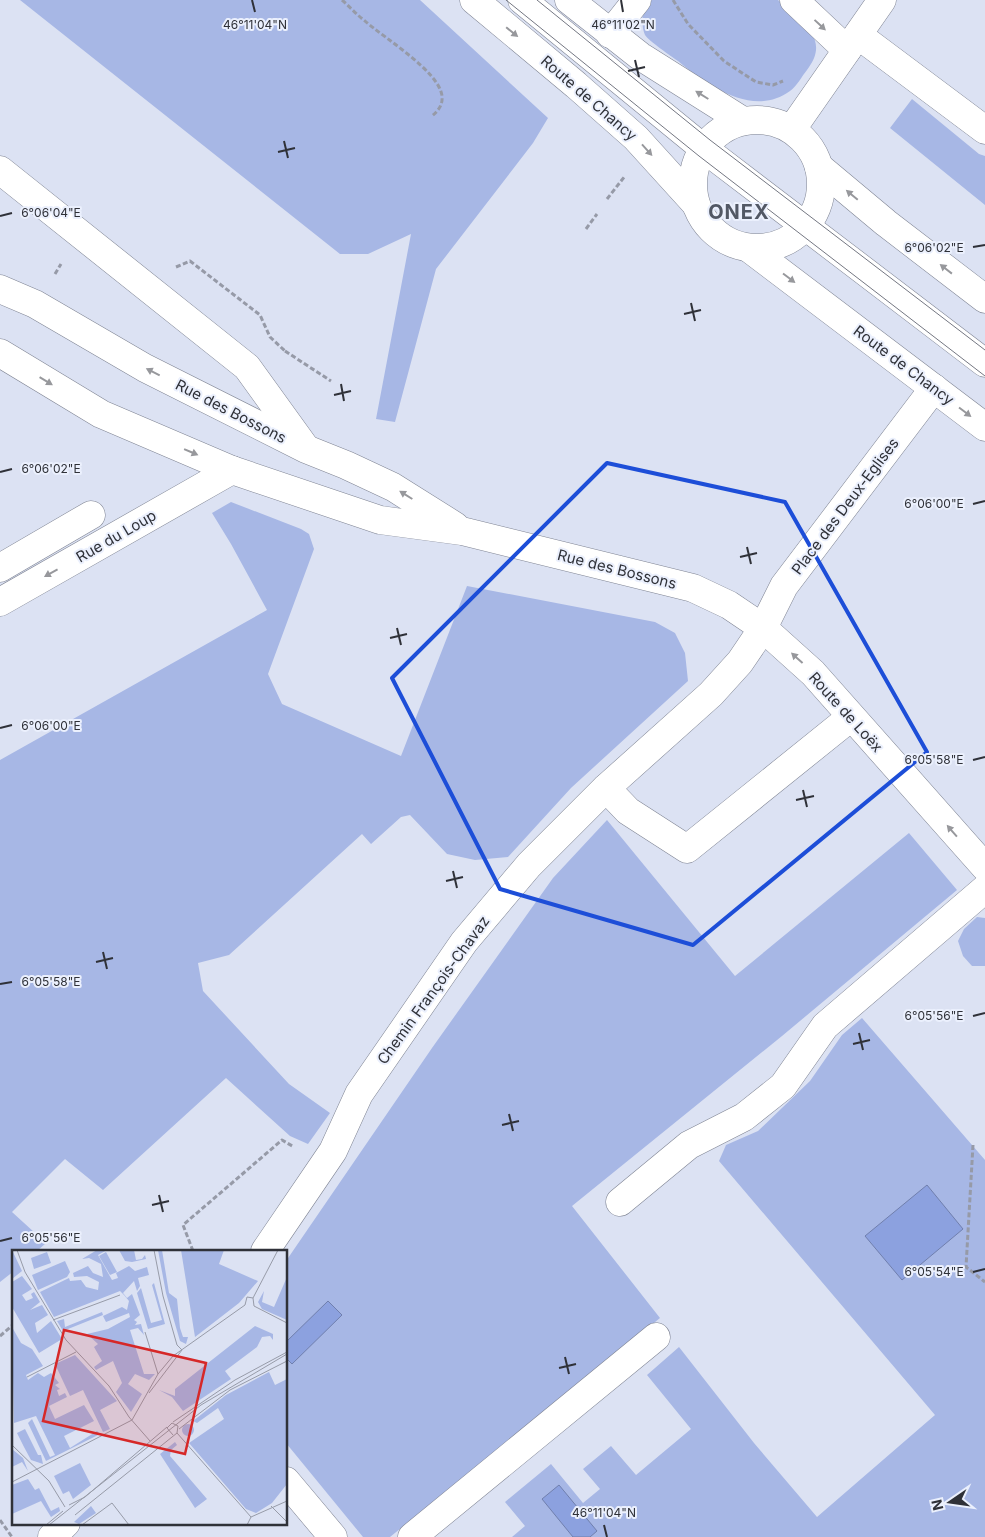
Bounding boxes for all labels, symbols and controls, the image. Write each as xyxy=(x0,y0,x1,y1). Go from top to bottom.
text: 46°11'04"N xyxy=(223,17,287,32)
text: 46°11'02"N xyxy=(591,17,655,32)
one-way arrow xyxy=(814,19,826,31)
one-way arrow xyxy=(505,26,518,37)
street label: Route de Chancy xyxy=(537,51,641,145)
one-way arrow xyxy=(695,91,708,100)
one-way arrow xyxy=(641,144,653,156)
one-way arrow xyxy=(846,190,859,201)
district label: ONEX xyxy=(708,200,770,224)
text: 6°06'04"E xyxy=(21,205,81,220)
text: 6°06'02"E xyxy=(904,240,964,255)
one-way arrow xyxy=(940,264,953,275)
one-way arrow xyxy=(782,273,796,283)
street label: Route de Chancy xyxy=(850,321,958,409)
one-way arrow xyxy=(146,368,160,376)
street label: Rue des Bossons xyxy=(172,375,290,447)
one-way arrow xyxy=(38,377,53,385)
one-way arrow xyxy=(958,407,972,417)
street label: Place des Deux-Eglises xyxy=(787,434,903,578)
one-way arrow xyxy=(184,449,198,457)
text: 6°06'02"E xyxy=(21,461,81,476)
one-way arrow xyxy=(400,491,413,500)
text: 6°06'00"E xyxy=(904,496,964,511)
street label: Rue du Loup xyxy=(73,505,159,567)
street label: Rue des Bossons xyxy=(556,545,679,593)
one-way arrow xyxy=(44,569,58,577)
one-way arrow xyxy=(791,652,803,664)
street label: Route de Loëx xyxy=(805,668,887,756)
text: 6°06'00"E xyxy=(21,718,81,733)
text: 6°05'58"E xyxy=(905,752,963,767)
one-way arrow xyxy=(947,824,958,837)
street label: Chemin François-Chavaz xyxy=(373,912,493,1068)
text: 6°05'58"E xyxy=(22,974,80,989)
text: 6°05'56"E xyxy=(905,1008,963,1023)
text: 6°05'56"E xyxy=(22,1230,80,1245)
inset map xyxy=(12,1250,288,1524)
text: 6°05'54"E xyxy=(904,1264,964,1279)
north arrow xyxy=(925,1477,975,1527)
text: N xyxy=(927,1498,946,1512)
text: 46°11'04"N xyxy=(572,1505,636,1520)

